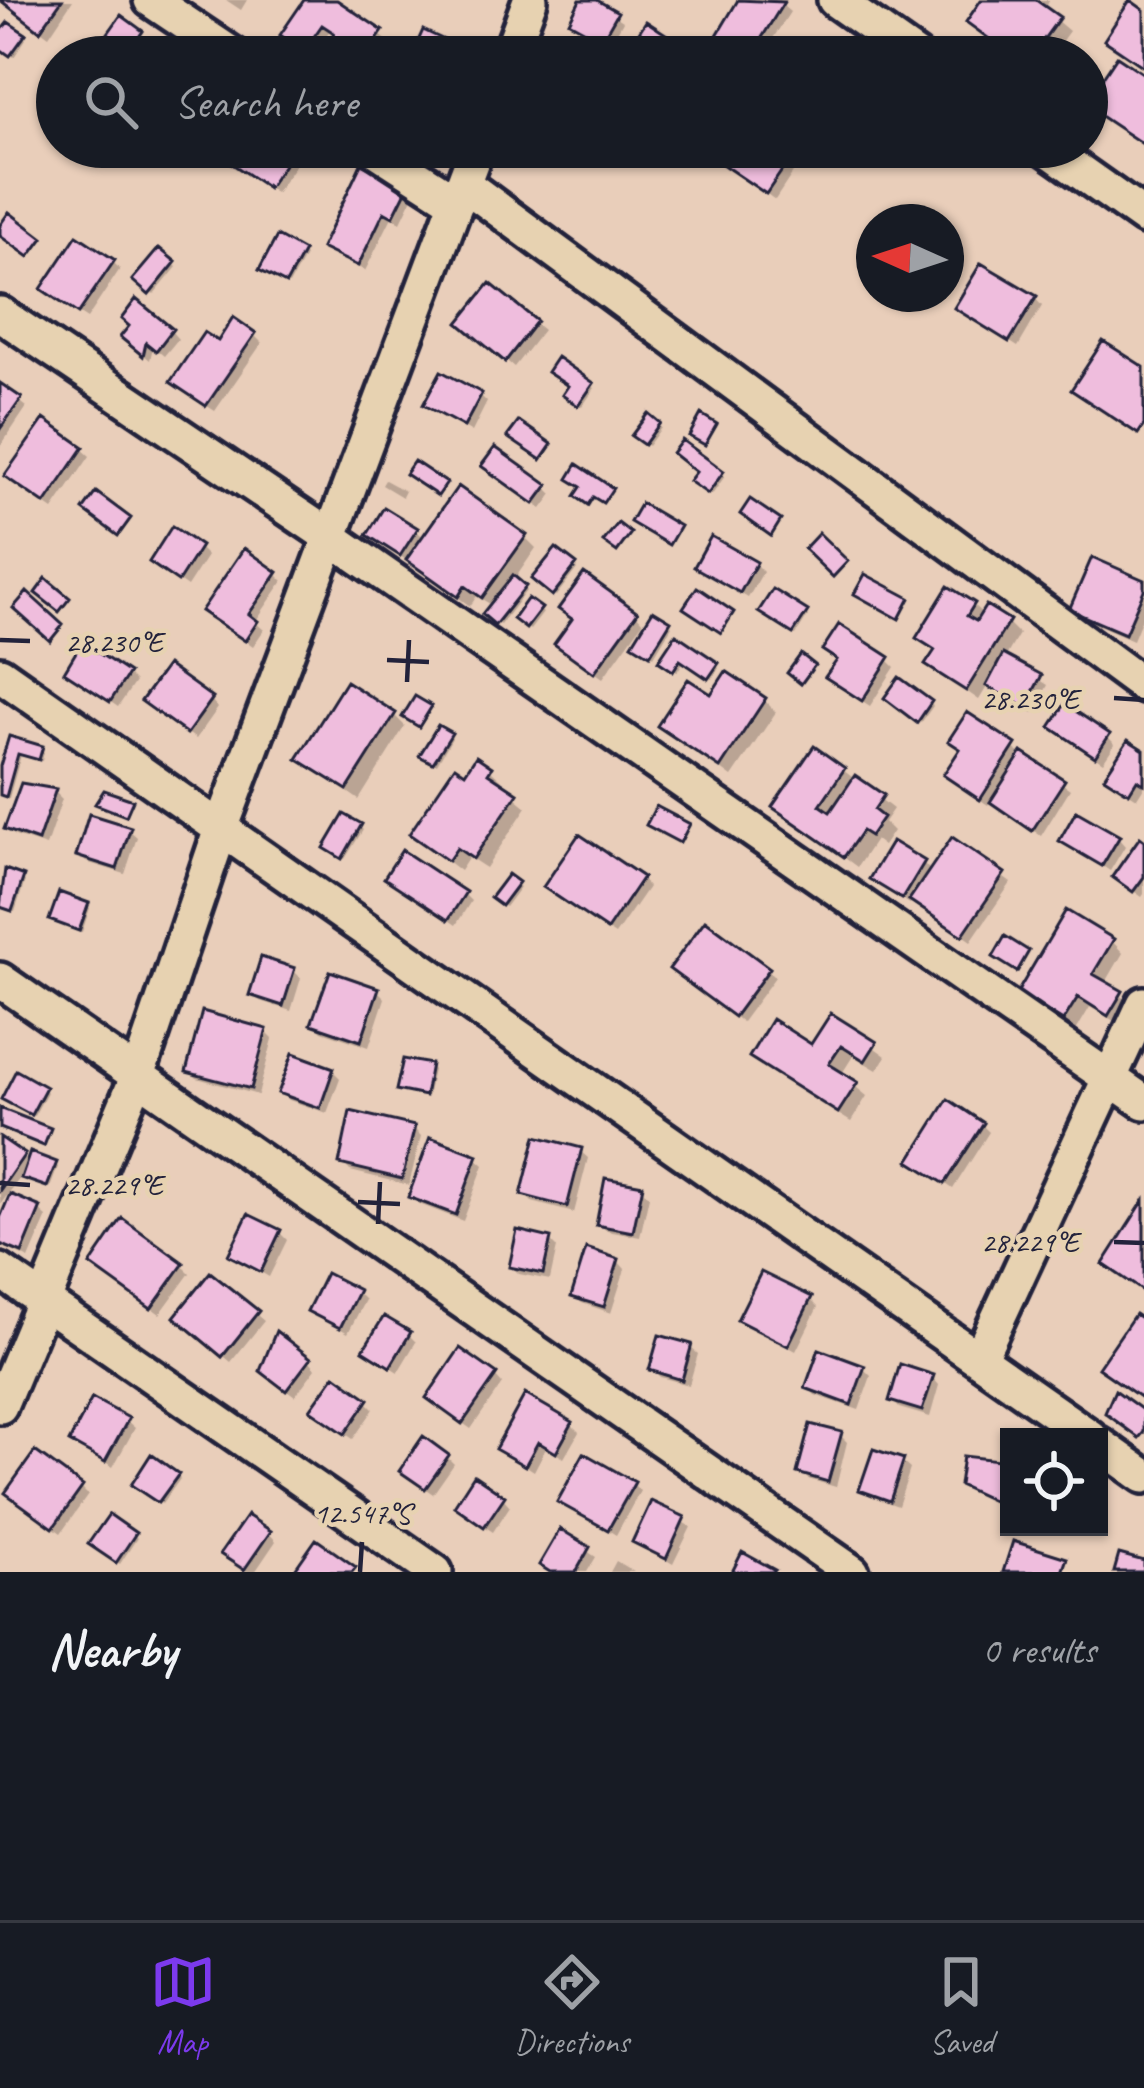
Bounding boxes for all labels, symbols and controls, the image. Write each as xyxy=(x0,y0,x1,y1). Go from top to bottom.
search box xyxy=(36,36,1108,168)
icon: search xyxy=(78,69,144,135)
text: Search here xyxy=(174,74,357,131)
north arrow xyxy=(856,204,964,312)
text: 28.230°E xyxy=(65,623,167,661)
text: 28.230°E xyxy=(981,680,1083,718)
text: 28.229°E xyxy=(65,1166,167,1204)
text: 28.229°E xyxy=(981,1223,1083,1261)
map controls xyxy=(1000,1428,1108,1536)
button: locate xyxy=(1000,1428,1108,1536)
text: 12.547°S xyxy=(314,1494,416,1532)
text: Nearby xyxy=(48,1618,176,1682)
text: 0 results xyxy=(982,1626,1096,1675)
tab: Map xyxy=(150,1949,216,2063)
tab: Directions xyxy=(515,1949,629,2063)
tab: Saved xyxy=(928,1949,994,2063)

